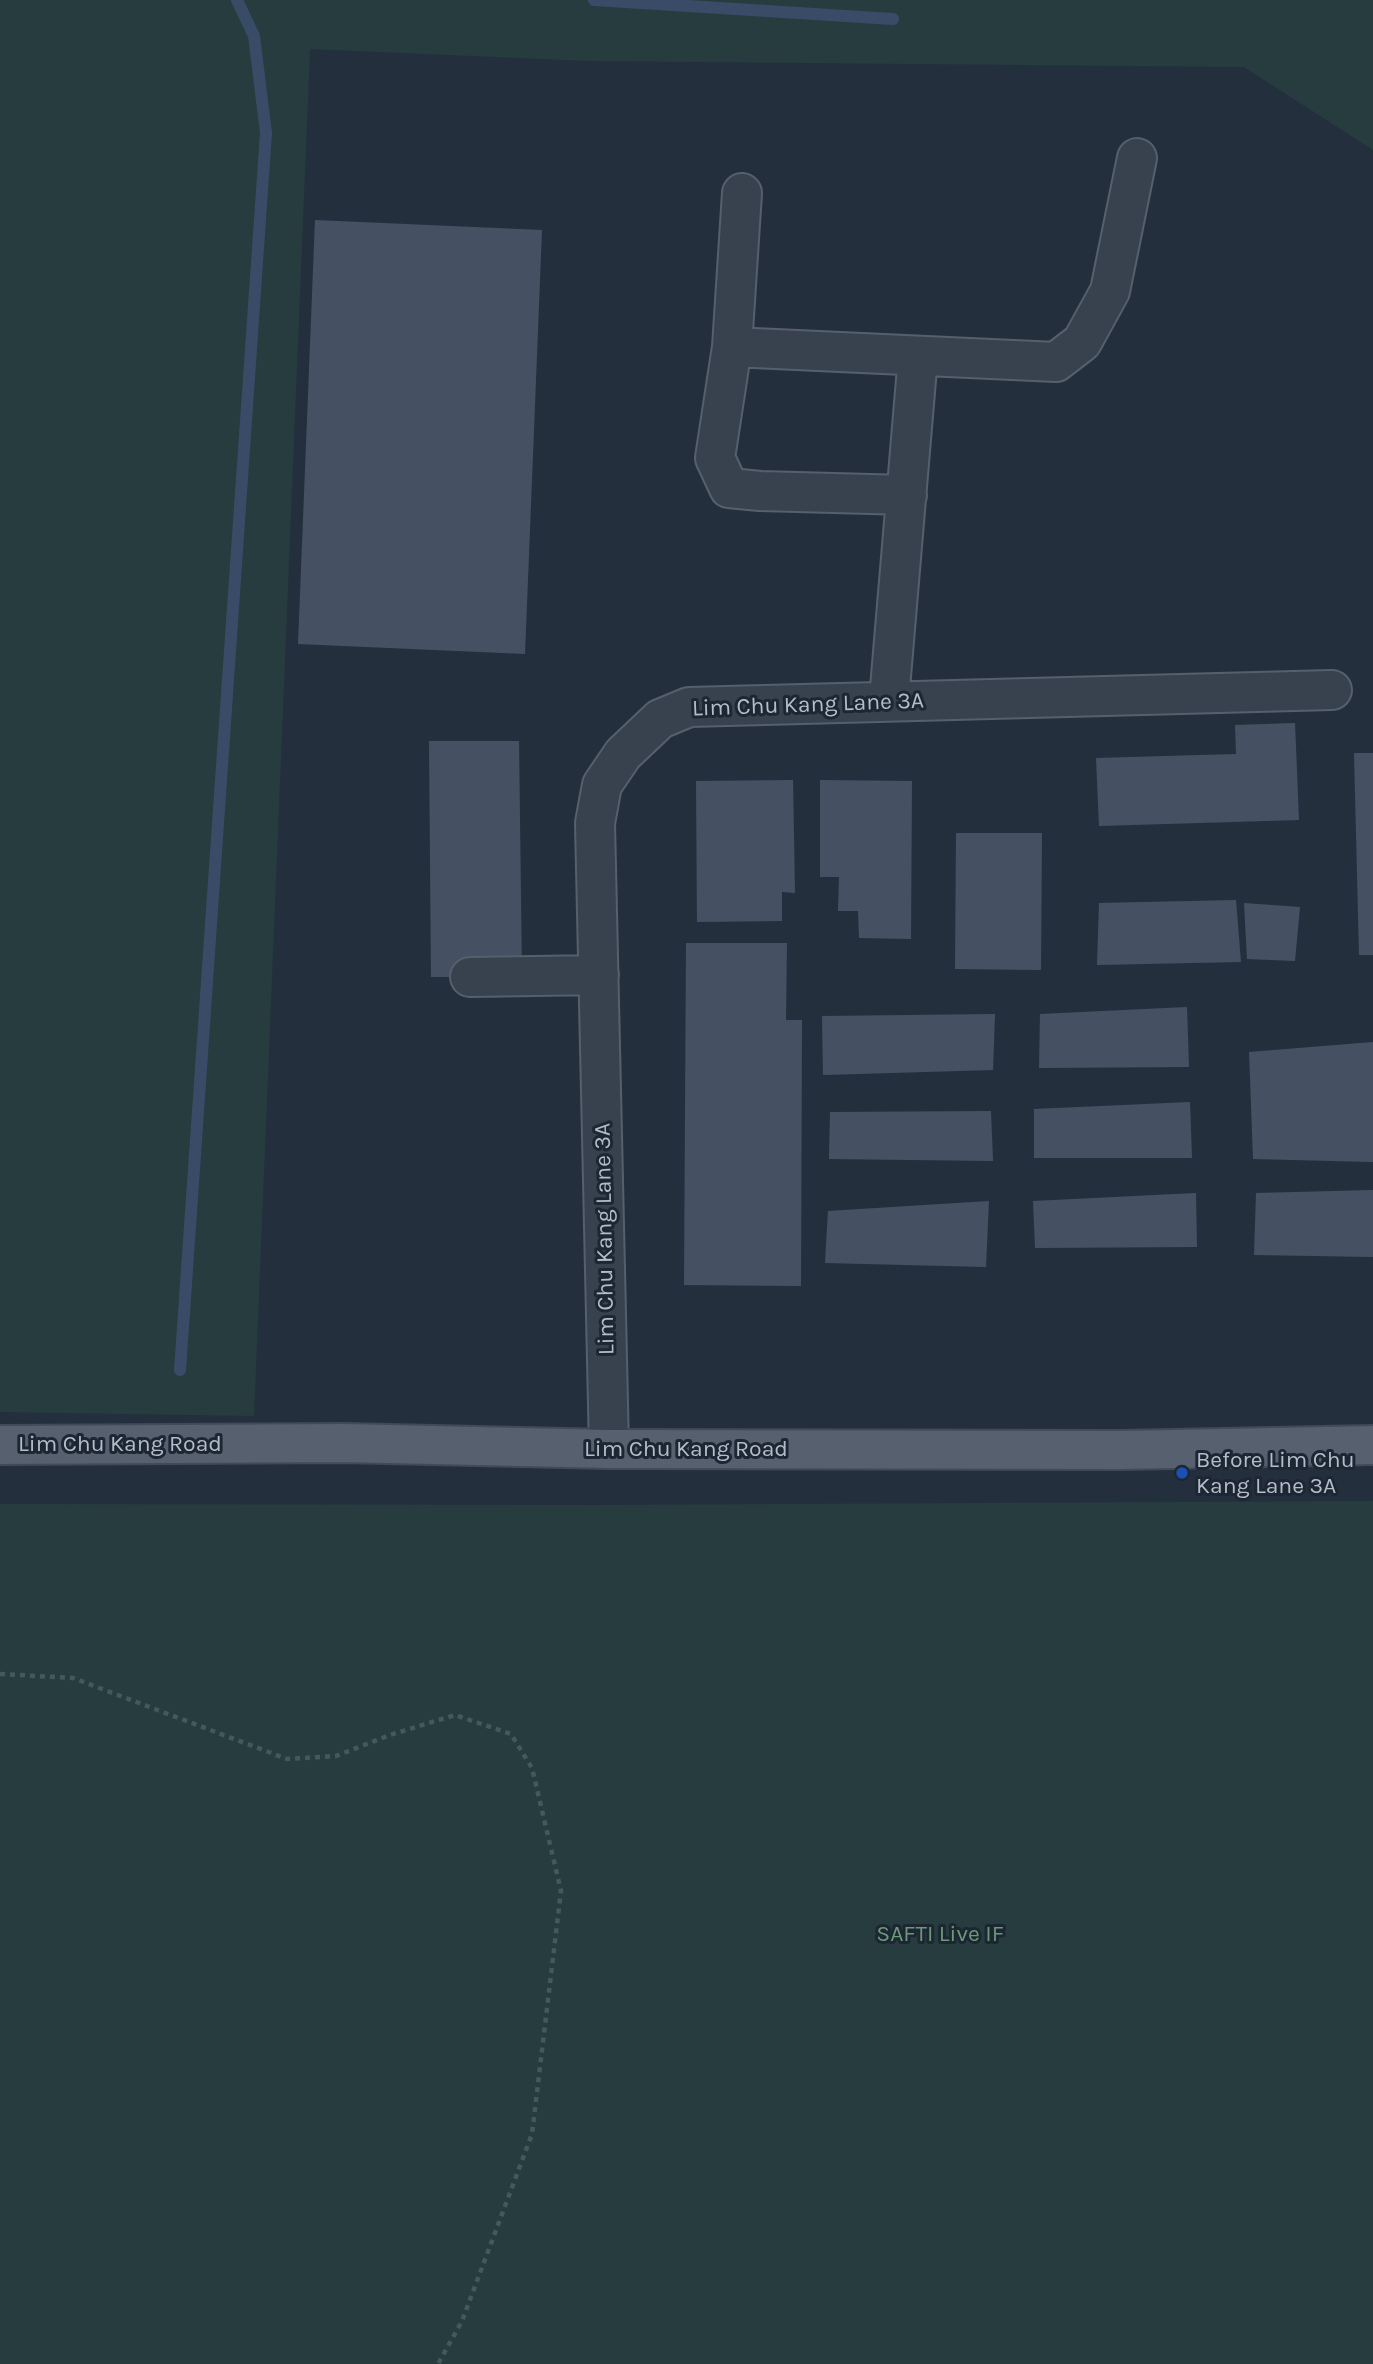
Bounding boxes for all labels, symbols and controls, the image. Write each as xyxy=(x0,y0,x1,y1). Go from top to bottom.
street label: Lim Chu Kang Lane 3A xyxy=(691,687,925,723)
street label: Lim Chu Kang Lane 3A xyxy=(589,1123,621,1355)
street label: Lim Chu Kang Road xyxy=(18,1430,222,1458)
street label: Lim Chu Kang Road xyxy=(584,1435,788,1463)
place label: Before Lim Chu Kang Lane 3A xyxy=(1196,1446,1355,1500)
marker: Before Lim Chu Kang Lane 3A xyxy=(1174,1465,1190,1481)
park label: SAFTI Live IF xyxy=(876,1920,1004,1948)

